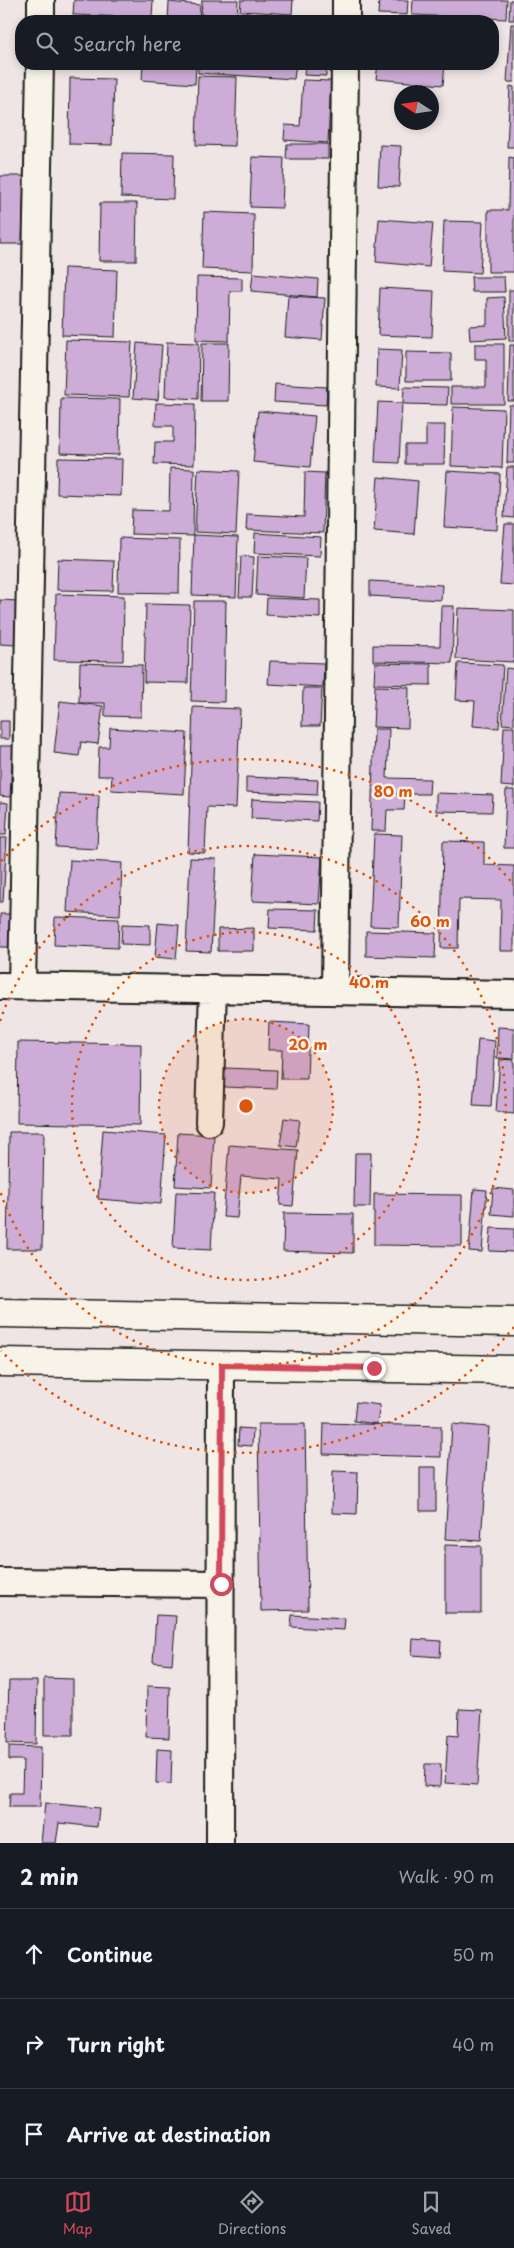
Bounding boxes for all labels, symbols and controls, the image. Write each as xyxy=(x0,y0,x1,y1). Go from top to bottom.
search box xyxy=(15,15,499,70)
icon: search xyxy=(33,29,61,57)
text: Search here xyxy=(73,29,182,57)
north arrow xyxy=(394,85,439,130)
text: 80 m xyxy=(373,779,413,802)
text: 60 m xyxy=(410,909,450,932)
text: 40 m xyxy=(349,970,389,993)
text: 20 m xyxy=(289,1032,327,1055)
centre of rings xyxy=(237,1097,255,1115)
route end xyxy=(363,1357,386,1380)
route start xyxy=(210,1573,233,1596)
text: 2 min xyxy=(20,1860,79,1892)
text: Walk · 90 m xyxy=(399,1864,494,1888)
icon: ahead xyxy=(20,1940,48,1968)
text: Continue xyxy=(67,1940,153,1968)
text: 50 m xyxy=(453,1942,494,1966)
icon: right xyxy=(20,2030,48,2058)
text: Turn right xyxy=(67,2030,165,2058)
text: 40 m xyxy=(452,2032,494,2056)
icon: arrive xyxy=(20,2120,48,2148)
text: Arrive at destination xyxy=(67,2120,271,2148)
tab: Map xyxy=(63,2188,93,2239)
tab: Directions xyxy=(218,2188,286,2239)
tab: Saved xyxy=(412,2188,451,2239)

